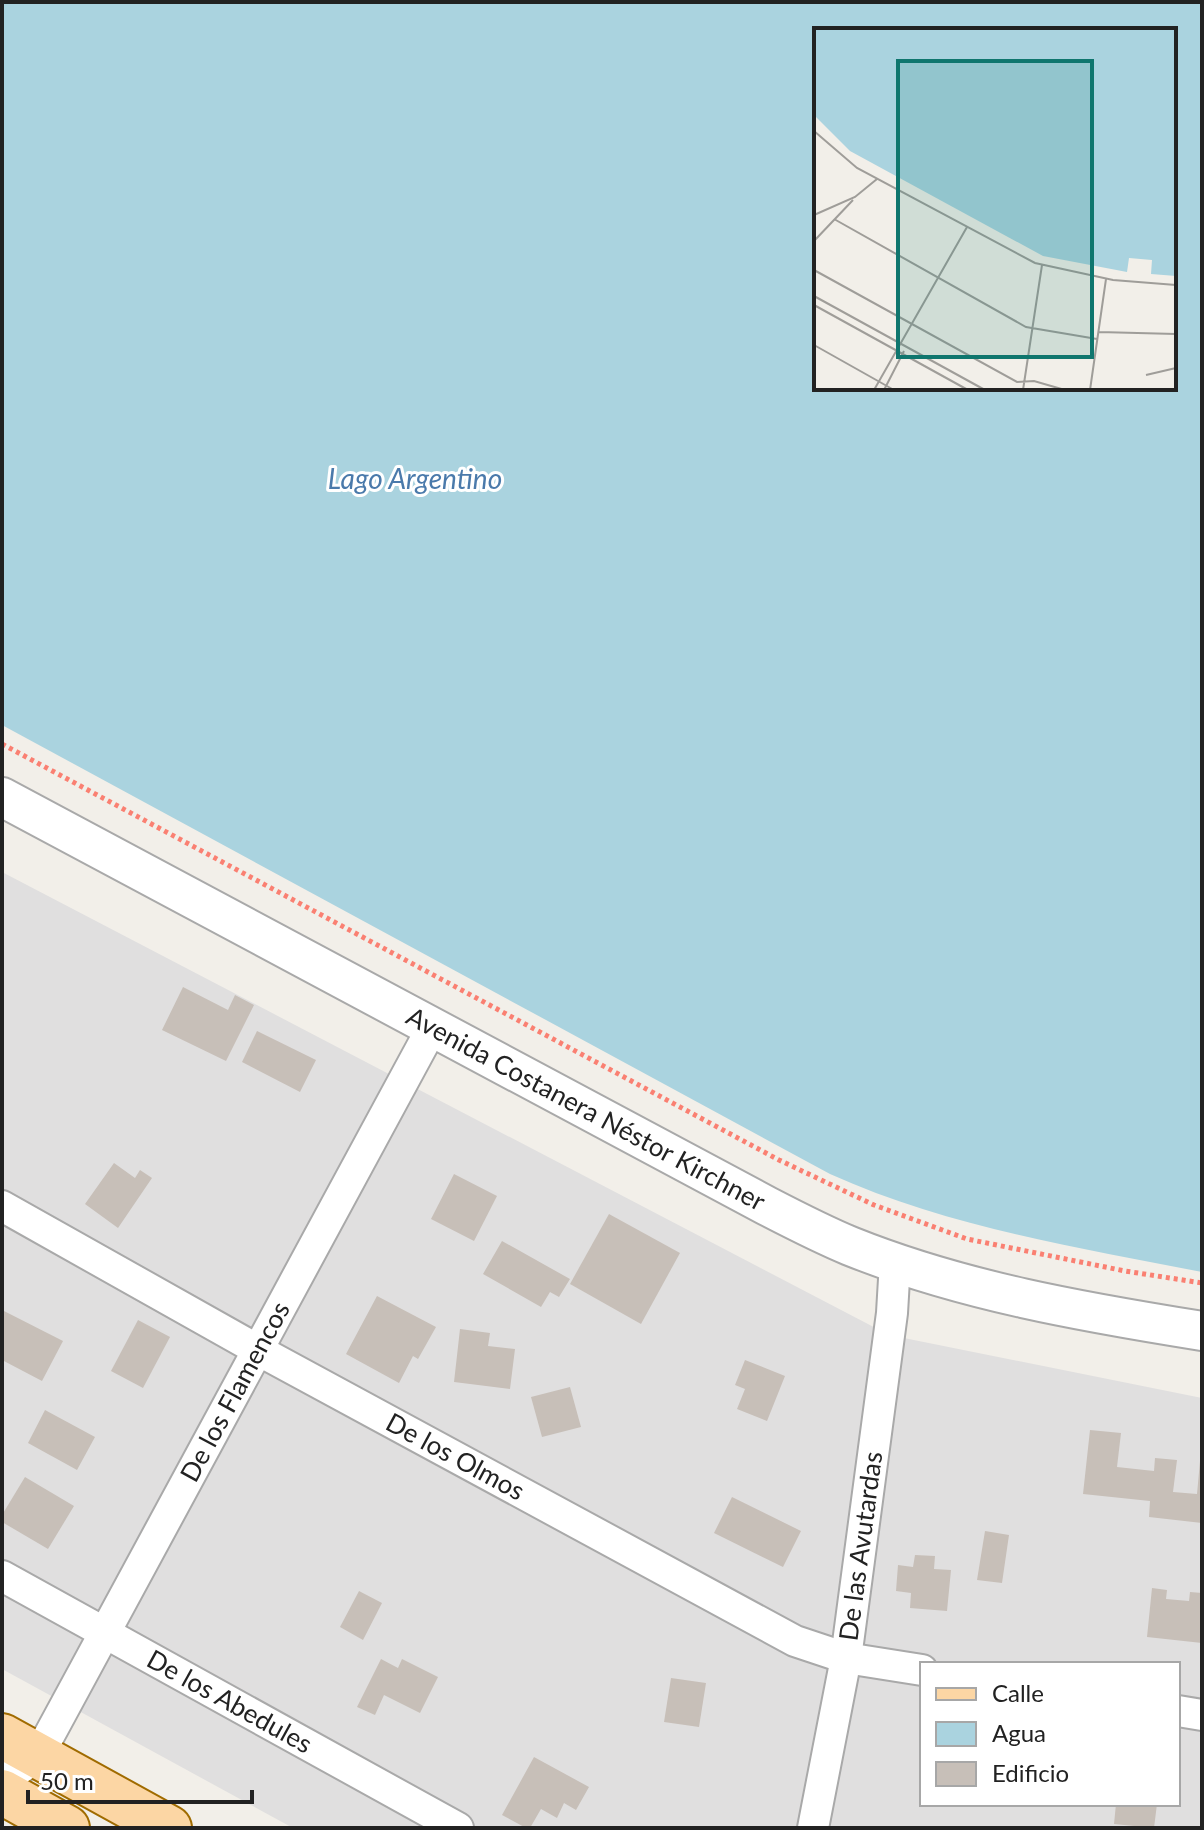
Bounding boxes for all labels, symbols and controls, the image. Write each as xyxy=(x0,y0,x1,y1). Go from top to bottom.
inset map xyxy=(814,28,1176,390)
water label: Lago Argentino xyxy=(328,461,502,495)
street label: Avenida Costanera Néstor Kirchner xyxy=(402,999,771,1217)
street label: De los Flamencos xyxy=(173,1296,296,1487)
street label: De los Olmos xyxy=(381,1405,531,1506)
street label: De las Avutardas xyxy=(831,1449,888,1643)
street label: De los Abedules xyxy=(142,1642,318,1759)
legend xyxy=(920,1662,1180,1806)
text: Calle xyxy=(992,1678,1044,1707)
text: Agua xyxy=(992,1718,1046,1747)
scale bar xyxy=(28,1754,252,1804)
text: Edificio xyxy=(992,1758,1069,1787)
text: 50 m xyxy=(40,1766,94,1795)

